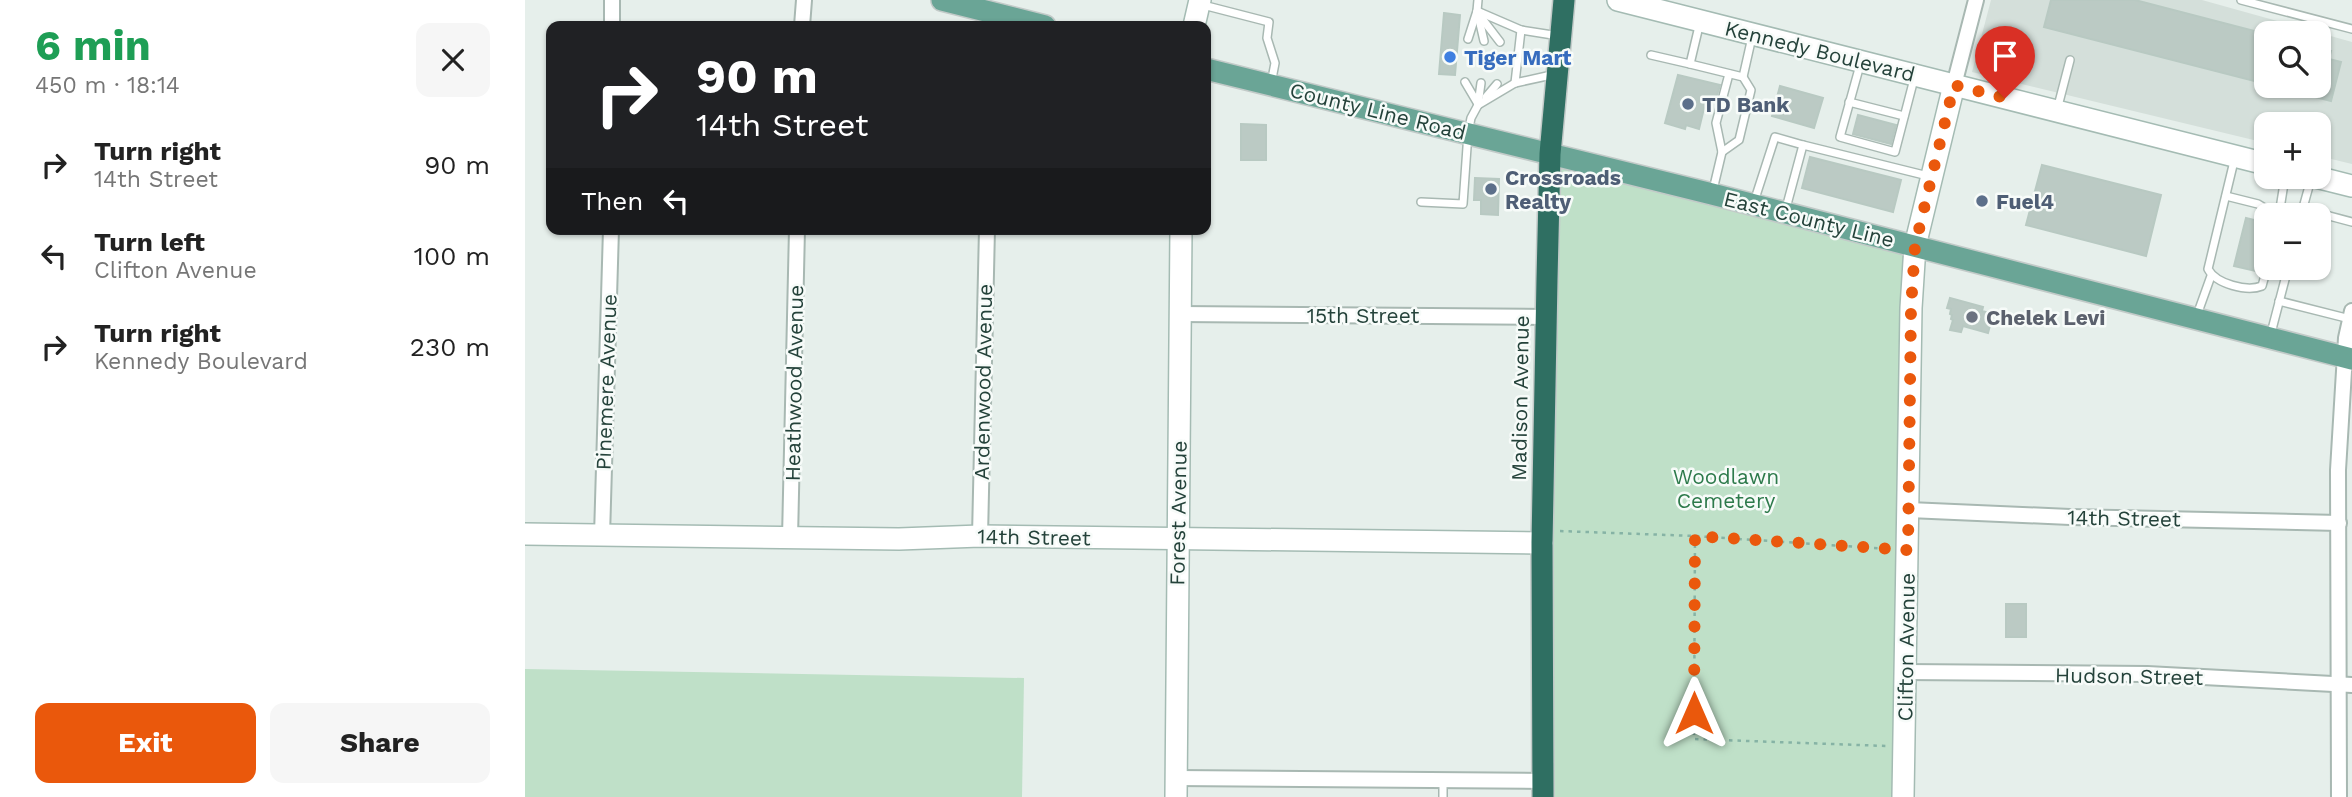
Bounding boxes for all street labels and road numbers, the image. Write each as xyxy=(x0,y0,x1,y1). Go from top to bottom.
street label: Kennedy Boulevard xyxy=(1722,15,1918,87)
street label: County Line Road xyxy=(1287,77,1469,145)
street label: East County Line xyxy=(1721,186,1897,252)
street label: Heathwood Avenue xyxy=(780,284,808,482)
street label: Ardenwood Avenue xyxy=(969,284,997,480)
street label: Pinemere Avenue xyxy=(590,293,622,471)
street label: 15th Street xyxy=(1307,303,1419,328)
street label: Madison Avenue xyxy=(1506,315,1534,481)
street label: Forest Avenue xyxy=(1164,440,1192,586)
street label: 14th Street xyxy=(2067,505,2181,531)
street label: 14th Street xyxy=(977,524,1091,550)
street label: Clifton Avenue xyxy=(1892,572,1920,722)
street label: Hudson Street xyxy=(2055,662,2204,690)

